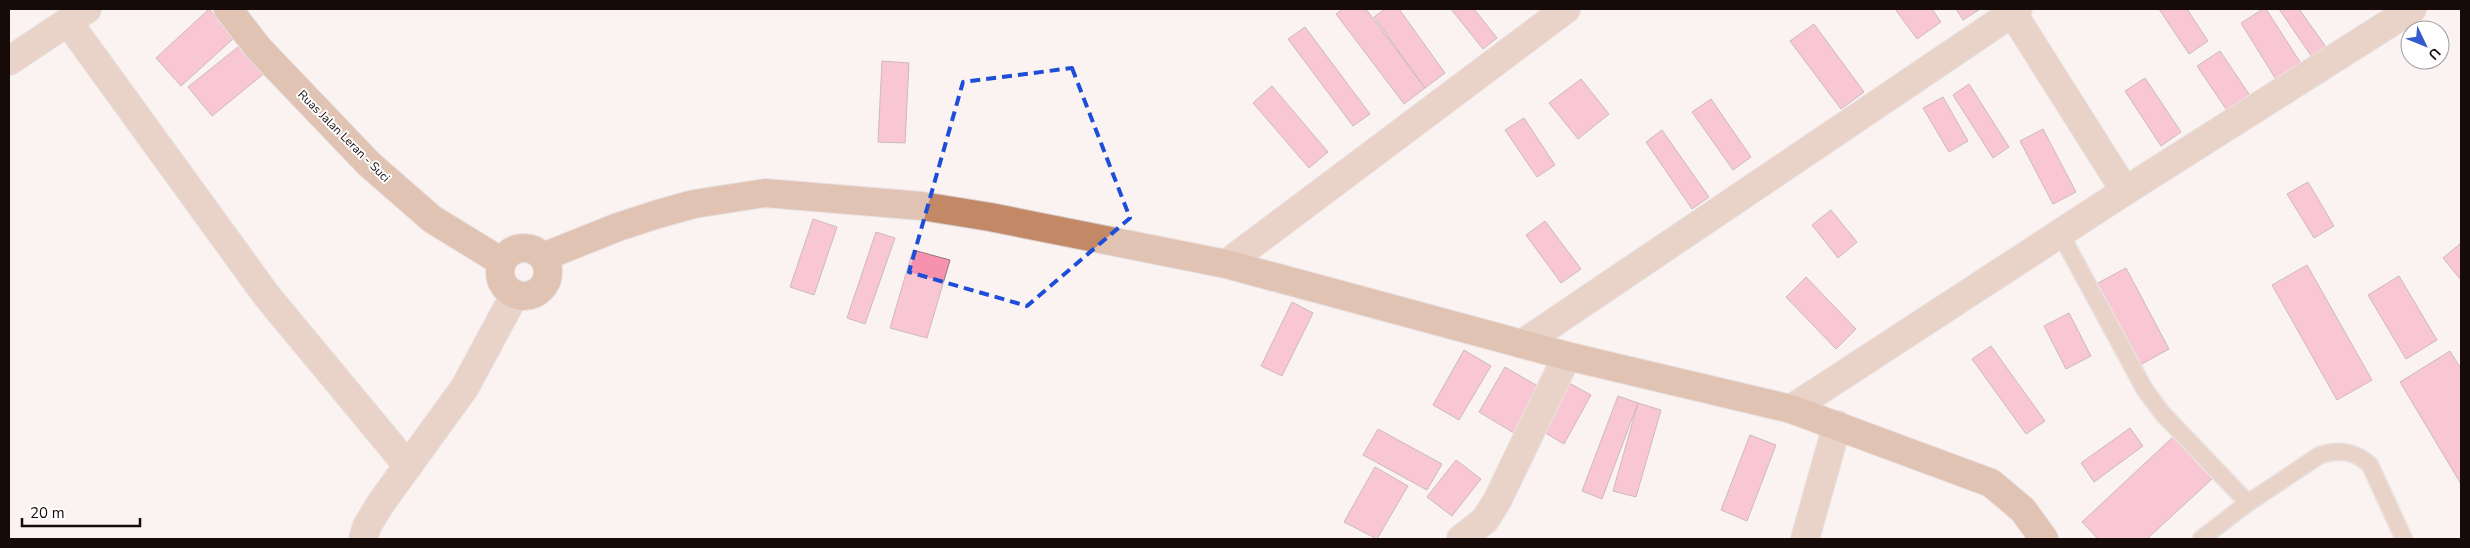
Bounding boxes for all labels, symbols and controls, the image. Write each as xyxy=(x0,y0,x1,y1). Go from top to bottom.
north arrow xyxy=(2400,20,2450,70)
text: U xyxy=(2424,43,2445,64)
street label: Ruas Jalan Leran - Suci xyxy=(295,87,393,185)
scale bar xyxy=(22,496,140,528)
text: 20 m xyxy=(30,503,65,523)

